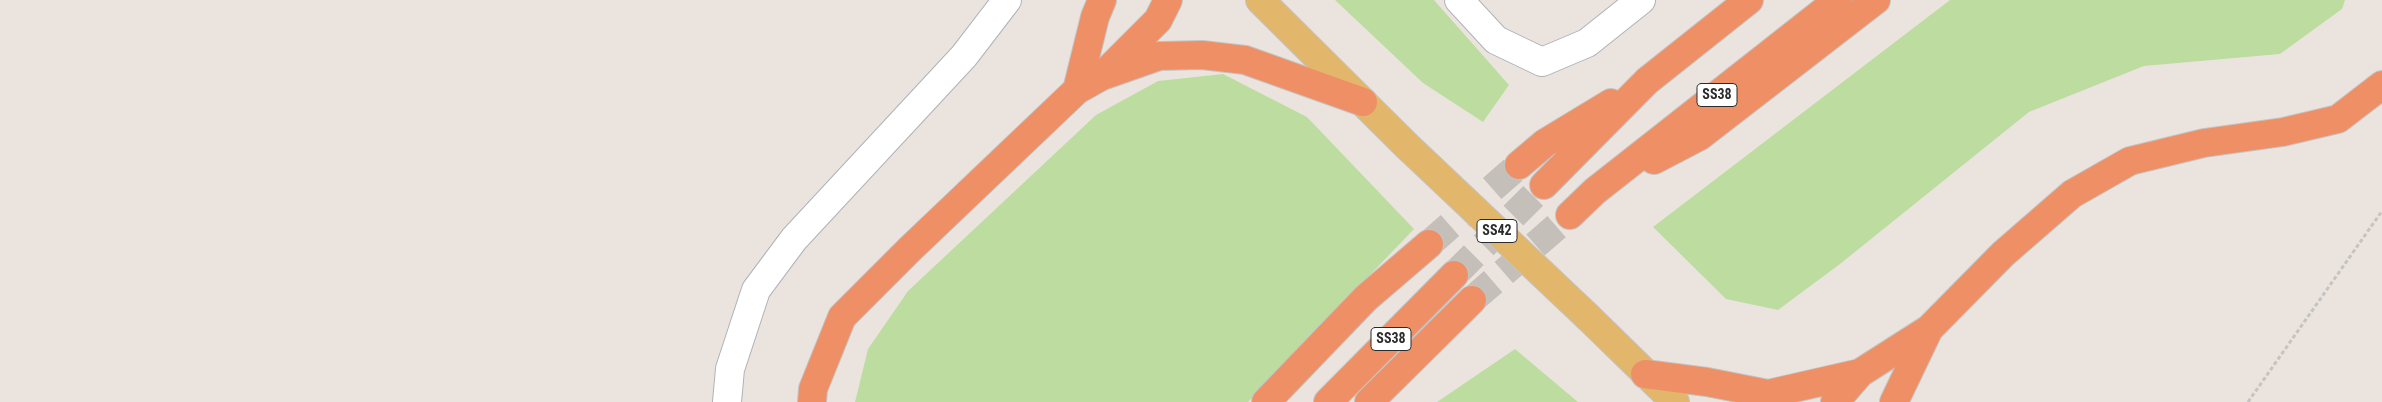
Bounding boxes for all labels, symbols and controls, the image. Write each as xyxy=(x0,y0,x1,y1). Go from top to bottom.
road number: SS38 xyxy=(1697,84,1737,106)
road number: SS42 xyxy=(1477,220,1517,242)
road number: SS38 xyxy=(1371,328,1411,350)

